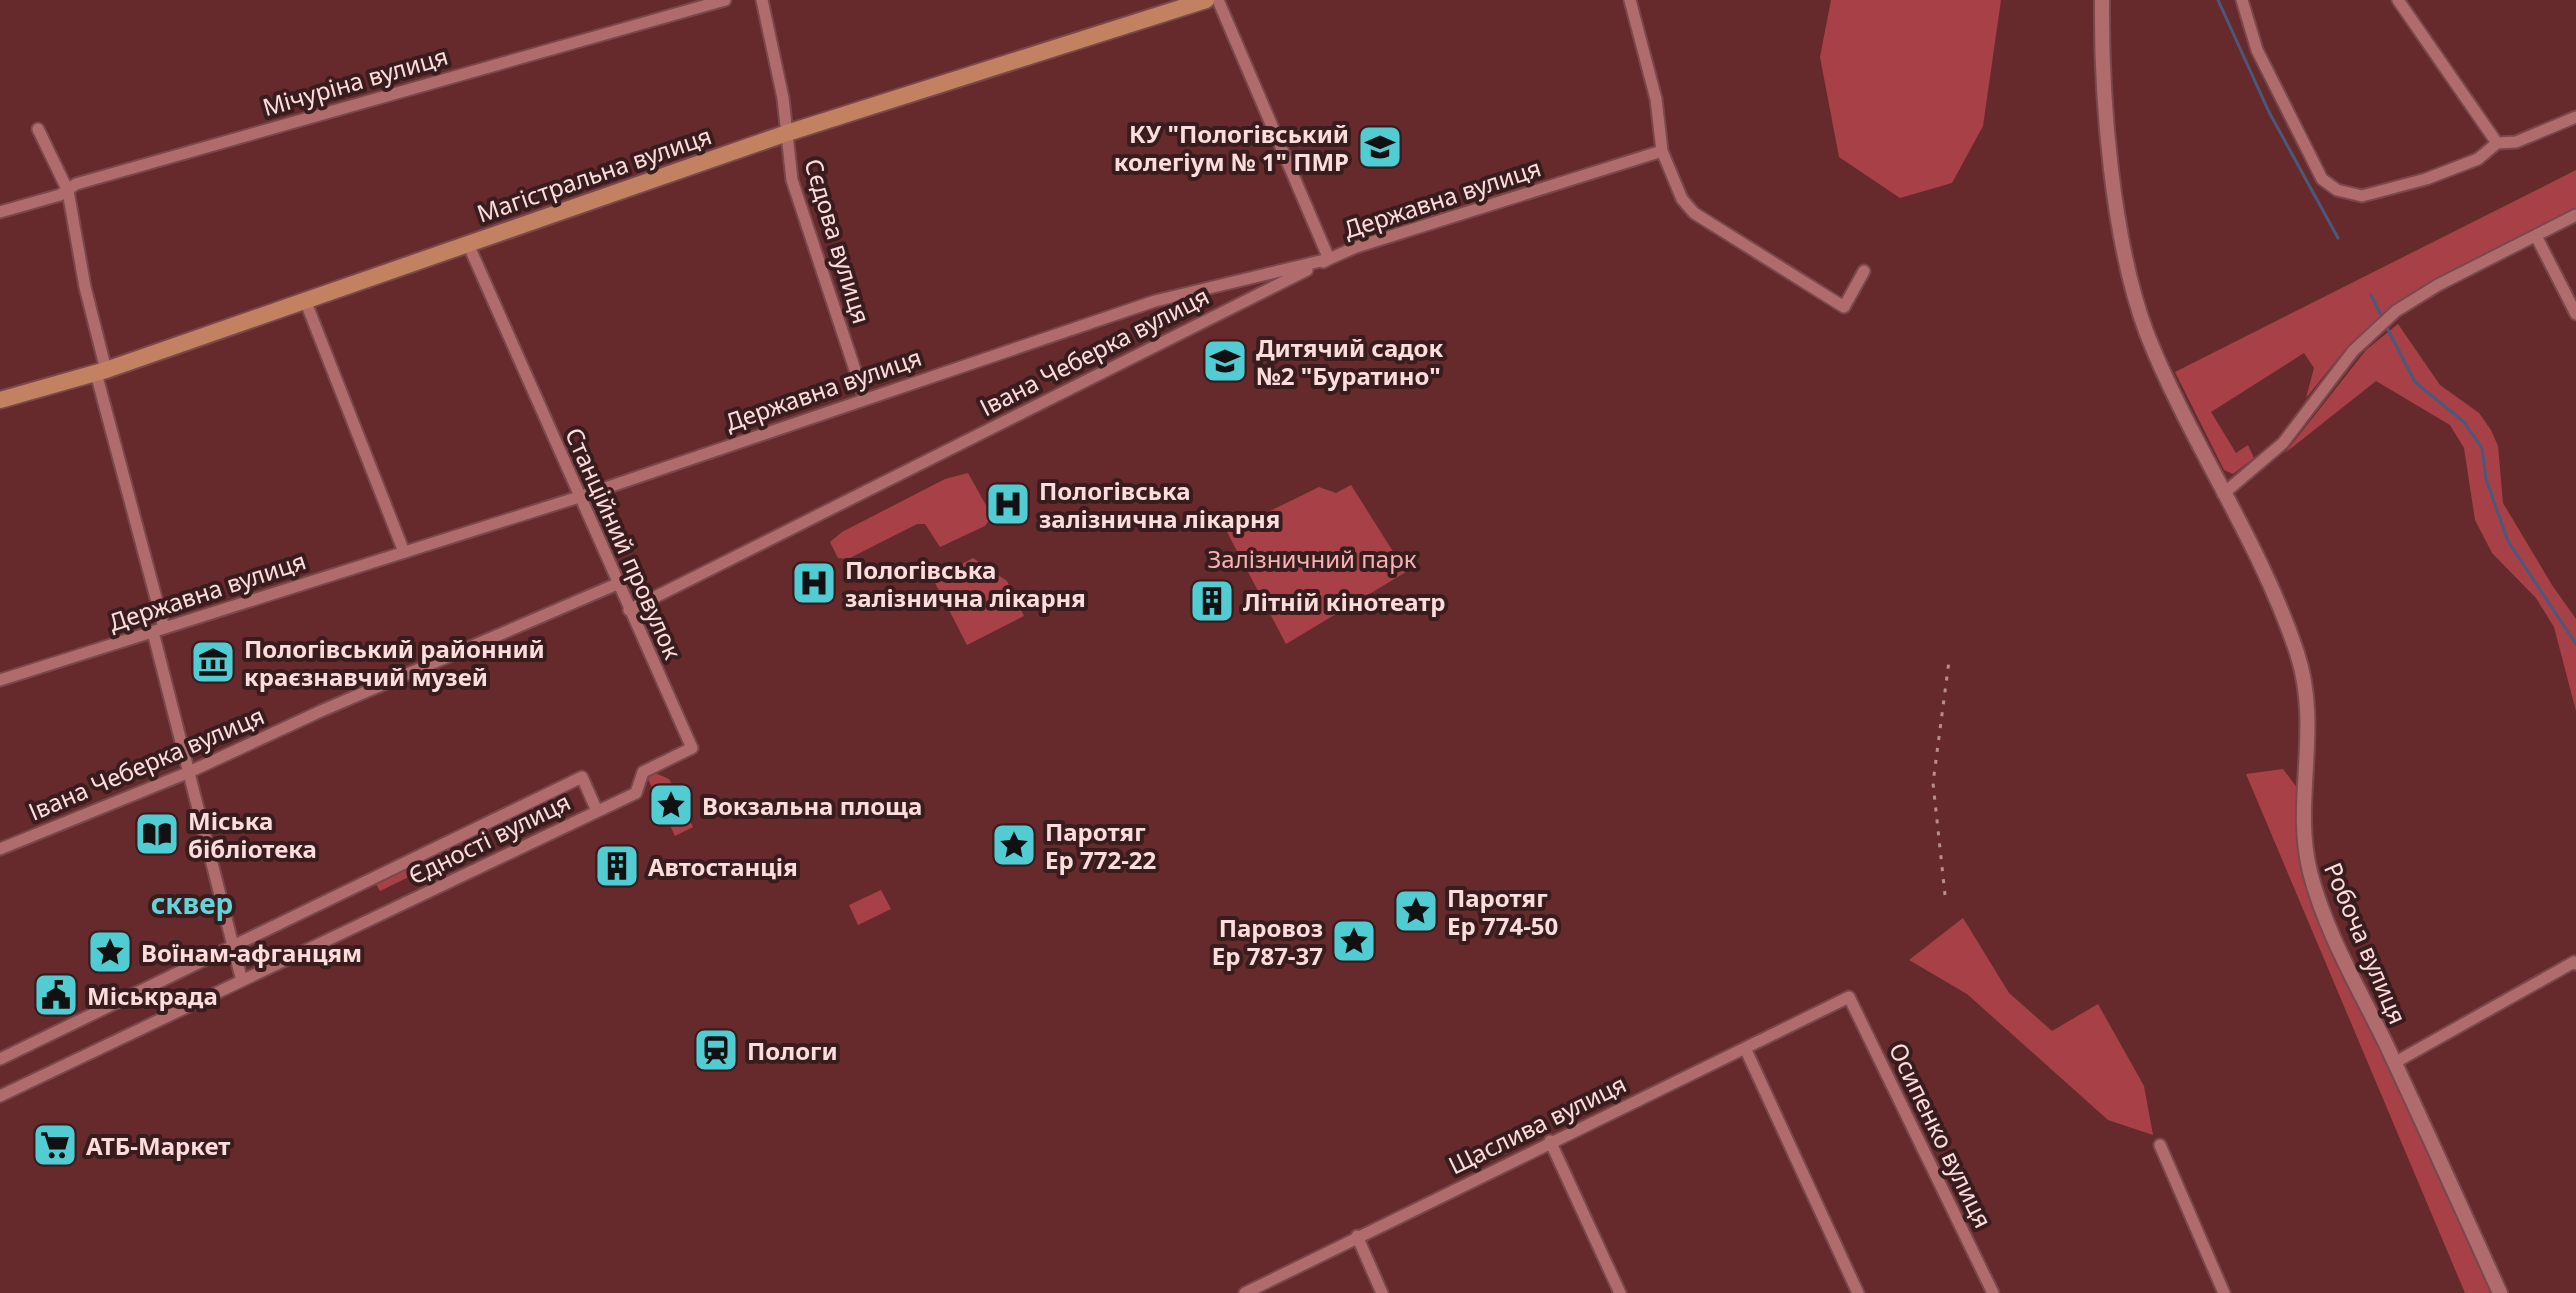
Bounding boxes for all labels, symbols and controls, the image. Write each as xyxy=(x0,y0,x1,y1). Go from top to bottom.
street label: Мічуріна вулиця xyxy=(259,39,451,123)
place label: КУ "Пологівський колегіум № 1" ПМР xyxy=(1114,117,1349,178)
street label: Магістральна вулиця xyxy=(472,118,716,230)
school or university icon: КУ "Пологівський колегіум № 1" ПМР xyxy=(1356,123,1404,171)
street label: Державна вулиця xyxy=(1339,151,1545,245)
street label: Сєдова вулиця xyxy=(797,154,879,328)
street label: Івана Чеберка вулиця xyxy=(974,279,1214,423)
place label: Дитячий садок №2 "Буратино" xyxy=(1256,331,1443,392)
school or university icon: Дитячий садок №2 "Буратино" xyxy=(1201,337,1249,385)
street label: Державна вулиця xyxy=(720,340,926,438)
street label: Станційний провулок xyxy=(558,422,690,664)
place label: Пологівська залізнична лікарня xyxy=(1039,474,1280,535)
hospital icon: Пологівська залізнична лікарня xyxy=(984,480,1032,528)
park label: Залізничний парк xyxy=(1208,542,1417,575)
street label: Державна вулиця xyxy=(104,544,310,638)
place label: Пологiвська залiзнична лiкарня xyxy=(845,553,1086,614)
hospital icon: Пологiвська залiзнична лiкарня xyxy=(790,559,838,607)
building icon: Літній кінотеатр xyxy=(1188,577,1236,625)
place label: Літній кінотеатр xyxy=(1243,585,1446,618)
place label: Пологівський районний краєзнавчий музей xyxy=(244,632,545,693)
museum icon: Пологівський районний краєзнавчий музей xyxy=(189,638,237,686)
street label: Івана Чеберка вулиця xyxy=(23,698,269,828)
place icon: Вокзальна площа xyxy=(647,781,695,829)
street label: Єдності вулиця xyxy=(403,785,575,891)
place label: Вокзальна площа xyxy=(702,789,922,822)
place label: Міська бібліотека xyxy=(188,804,317,865)
library icon: Міська бібліотека xyxy=(133,810,181,858)
place label: Паротяг Ер 772-22 xyxy=(1045,815,1156,876)
place icon: Паротяг Ер 772-22 xyxy=(990,821,1038,869)
building icon: Автостанція xyxy=(593,842,641,890)
place label: Автостанція xyxy=(648,850,798,883)
street label: Робоча вулиця xyxy=(2317,857,2415,1029)
place label: Паротяг Ер 774-50 xyxy=(1447,881,1558,942)
district label: сквер xyxy=(151,884,233,922)
place icon: Паротяг Ер 774-50 xyxy=(1392,887,1440,935)
place label: Паровоз Ер 787-37 xyxy=(1212,911,1323,972)
place icon: Паровоз Ер 787-37 xyxy=(1330,917,1378,965)
place icon: Воїнам-афганцям xyxy=(86,928,134,976)
place label: Воїнам-афганцям xyxy=(141,936,362,969)
public building icon: Міськрада xyxy=(32,971,80,1019)
place label: Міськрада xyxy=(87,979,218,1012)
station icon: Пологи xyxy=(692,1026,740,1074)
place label: Пологи xyxy=(747,1034,838,1067)
street label: Осипенко вулиця xyxy=(1882,1037,2000,1233)
street label: Щаслива вулиця xyxy=(1443,1067,1631,1181)
supermarket icon: АТБ-Маркет xyxy=(31,1121,79,1169)
place label: АТБ-Маркет xyxy=(86,1129,230,1162)

